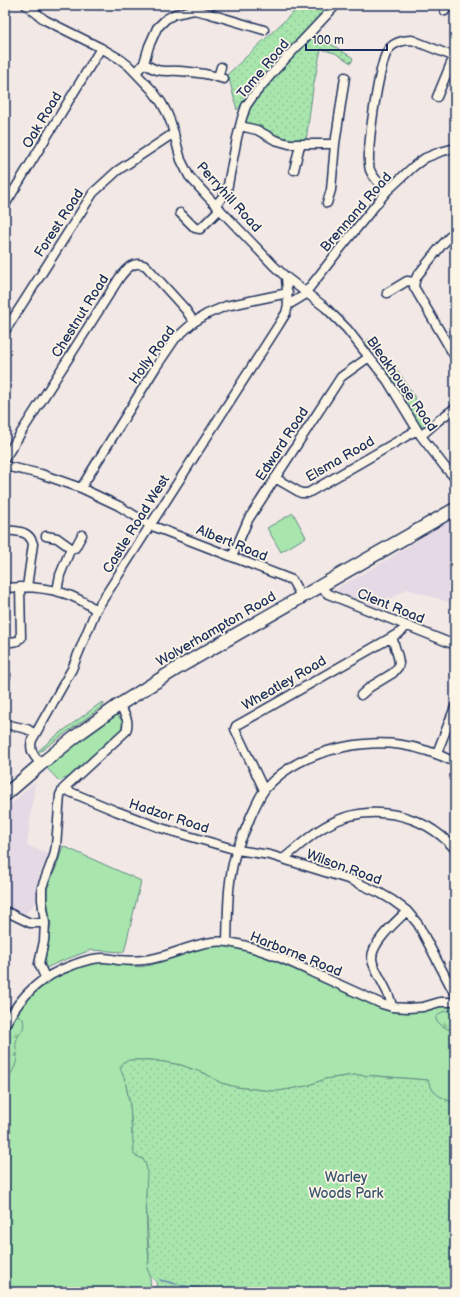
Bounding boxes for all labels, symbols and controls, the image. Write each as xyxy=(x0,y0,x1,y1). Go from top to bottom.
scale bar xyxy=(306,26,387,52)
text: 100 m xyxy=(312,33,344,48)
street label: Tame Road xyxy=(233,36,293,102)
street label: Oak Road xyxy=(19,89,65,151)
street label: Perryhill Road xyxy=(193,158,265,236)
street label: Brennand Road xyxy=(317,169,395,255)
street label: Forest Road xyxy=(31,186,87,260)
street label: Chestnut Road xyxy=(48,271,112,361)
street label: Holly Road xyxy=(125,323,179,387)
street label: Bleakhouse Road xyxy=(363,333,441,435)
street label: Edward Road xyxy=(252,404,312,484)
street label: Elsma Road xyxy=(303,433,377,485)
street label: Castle Road West xyxy=(99,471,173,576)
street label: Albert Road xyxy=(194,521,270,565)
street label: Clent Road xyxy=(355,585,427,627)
street label: Wolverhampton Road xyxy=(153,588,279,670)
street label: Wheatley Road xyxy=(239,652,329,714)
street label: Hadzor Road xyxy=(127,795,211,837)
street label: Wilson Road xyxy=(304,846,384,888)
street label: Harborne Road xyxy=(247,928,345,980)
park label: Warley Woods Park xyxy=(309,1169,383,1202)

